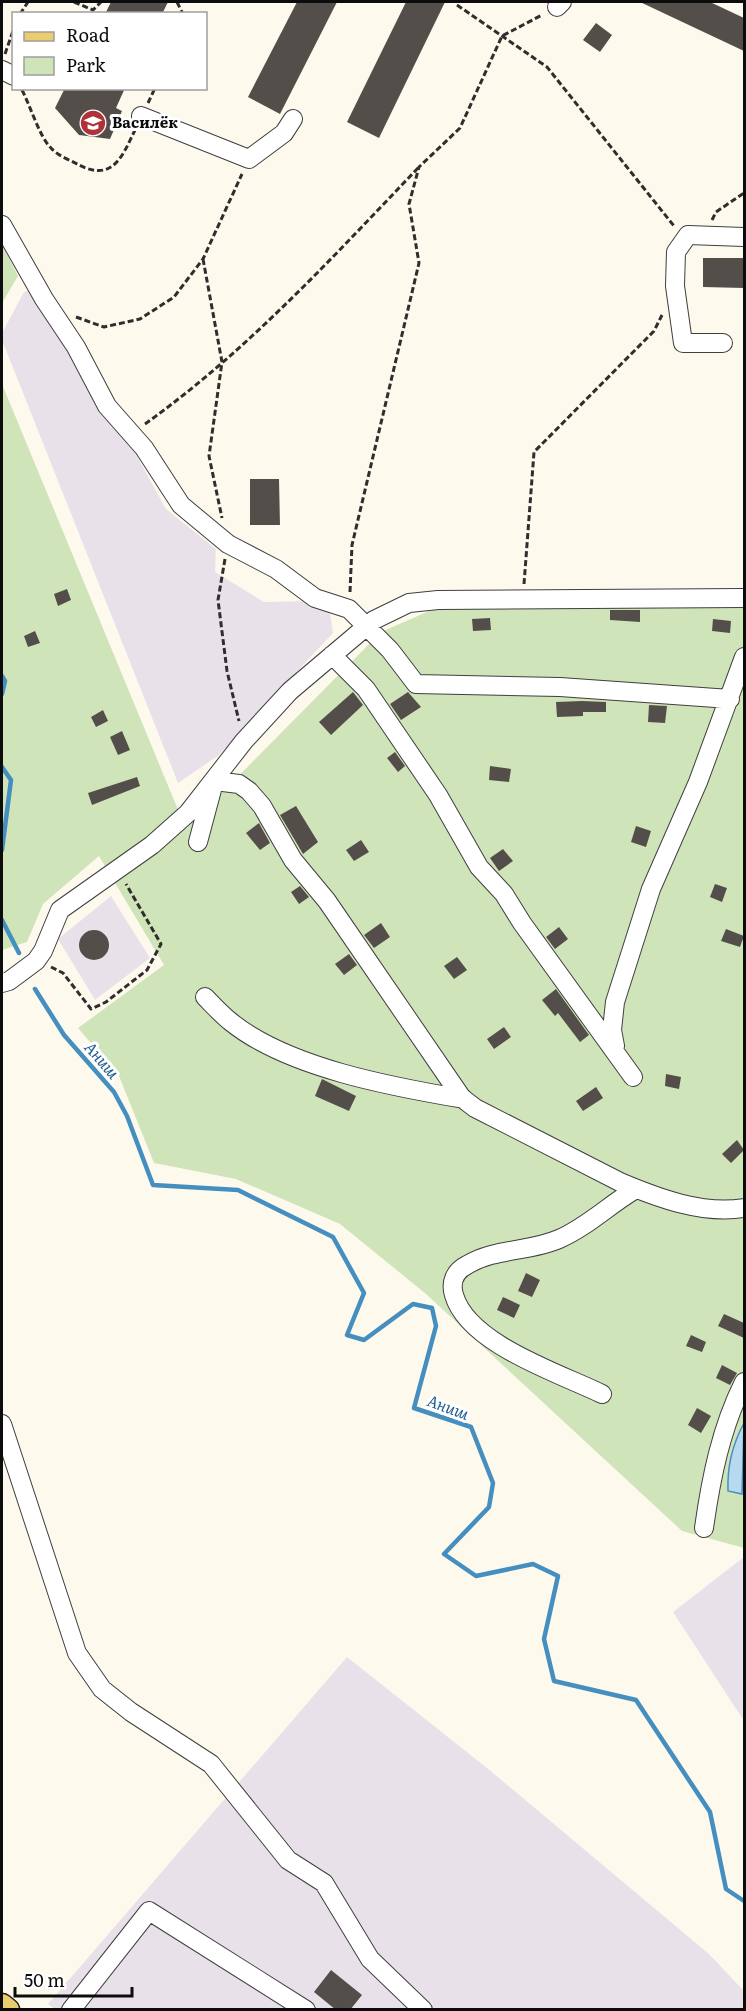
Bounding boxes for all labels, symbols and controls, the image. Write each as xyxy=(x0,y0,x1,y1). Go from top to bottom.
legend xyxy=(12,12,207,90)
text: Road xyxy=(66,21,110,48)
text: Park xyxy=(66,51,107,78)
school or university icon: Василёк xyxy=(78,108,108,138)
place label: Василёк xyxy=(112,110,178,133)
water label: Аниш xyxy=(80,1035,126,1083)
water label: Аниш xyxy=(424,1387,473,1425)
scale bar xyxy=(15,1960,132,1998)
text: 50 m xyxy=(24,1966,65,1993)

